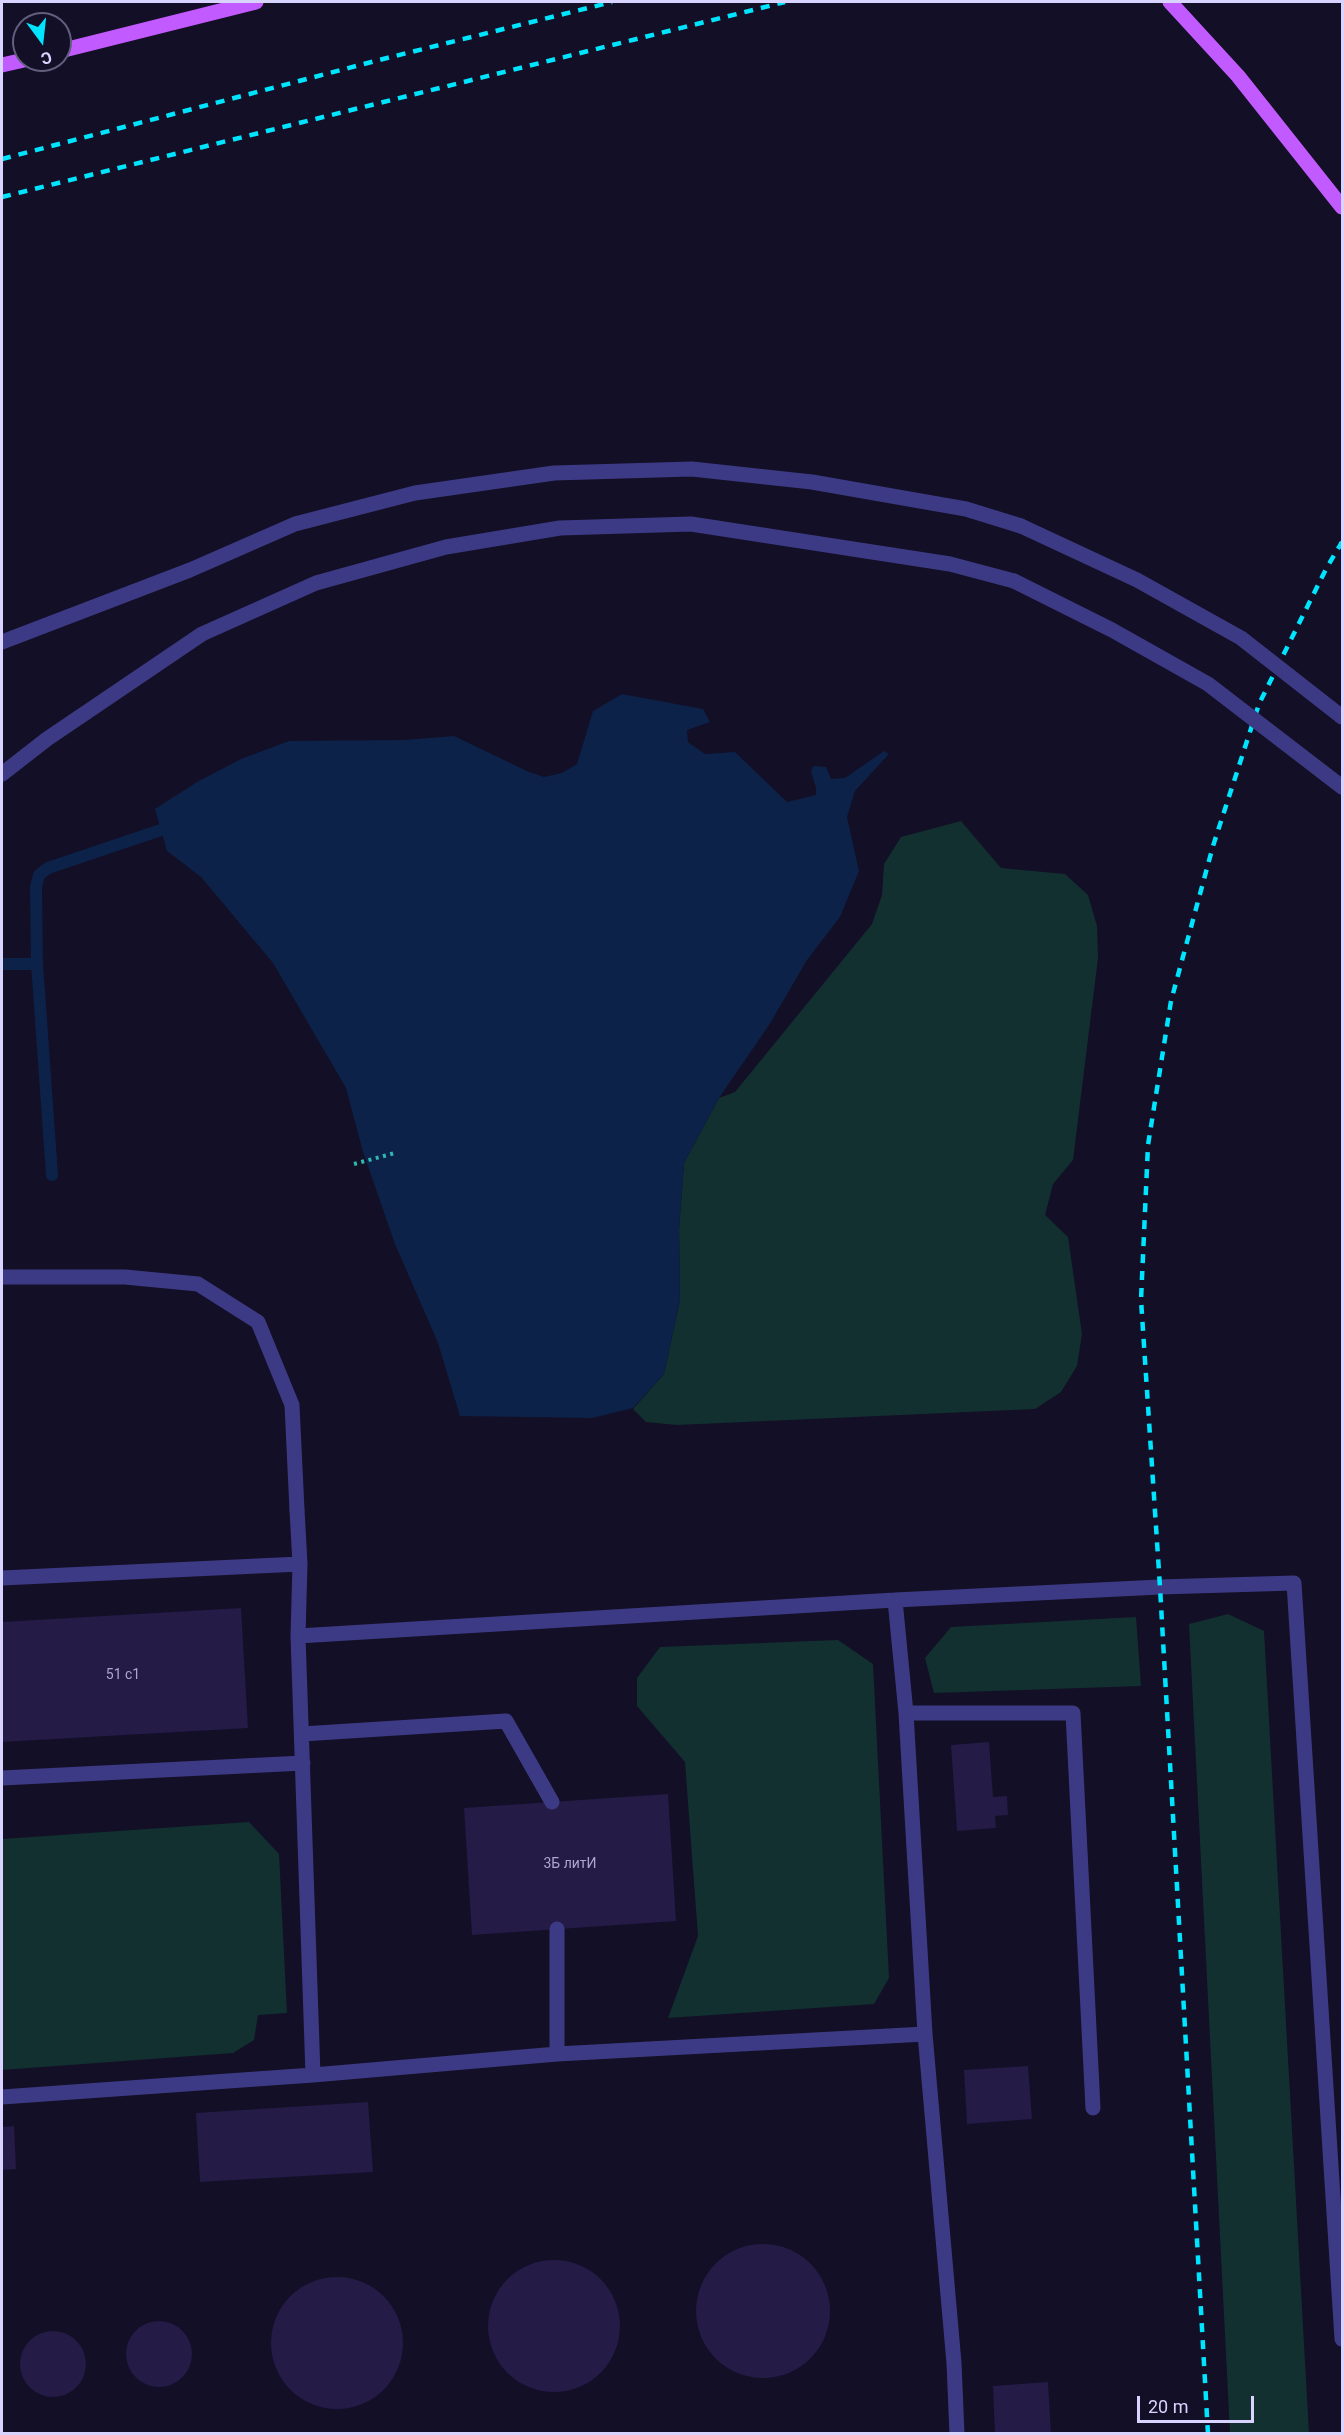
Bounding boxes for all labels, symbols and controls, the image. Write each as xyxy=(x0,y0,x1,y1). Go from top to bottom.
north arrow xyxy=(12,12,72,72)
text: С xyxy=(39,47,54,68)
house number: 51 с1 xyxy=(106,1667,140,1683)
house number: 3Б литИ xyxy=(543,1856,597,1872)
scale bar xyxy=(1140,2384,1257,2422)
text: 20 m xyxy=(1148,2396,1188,2417)

